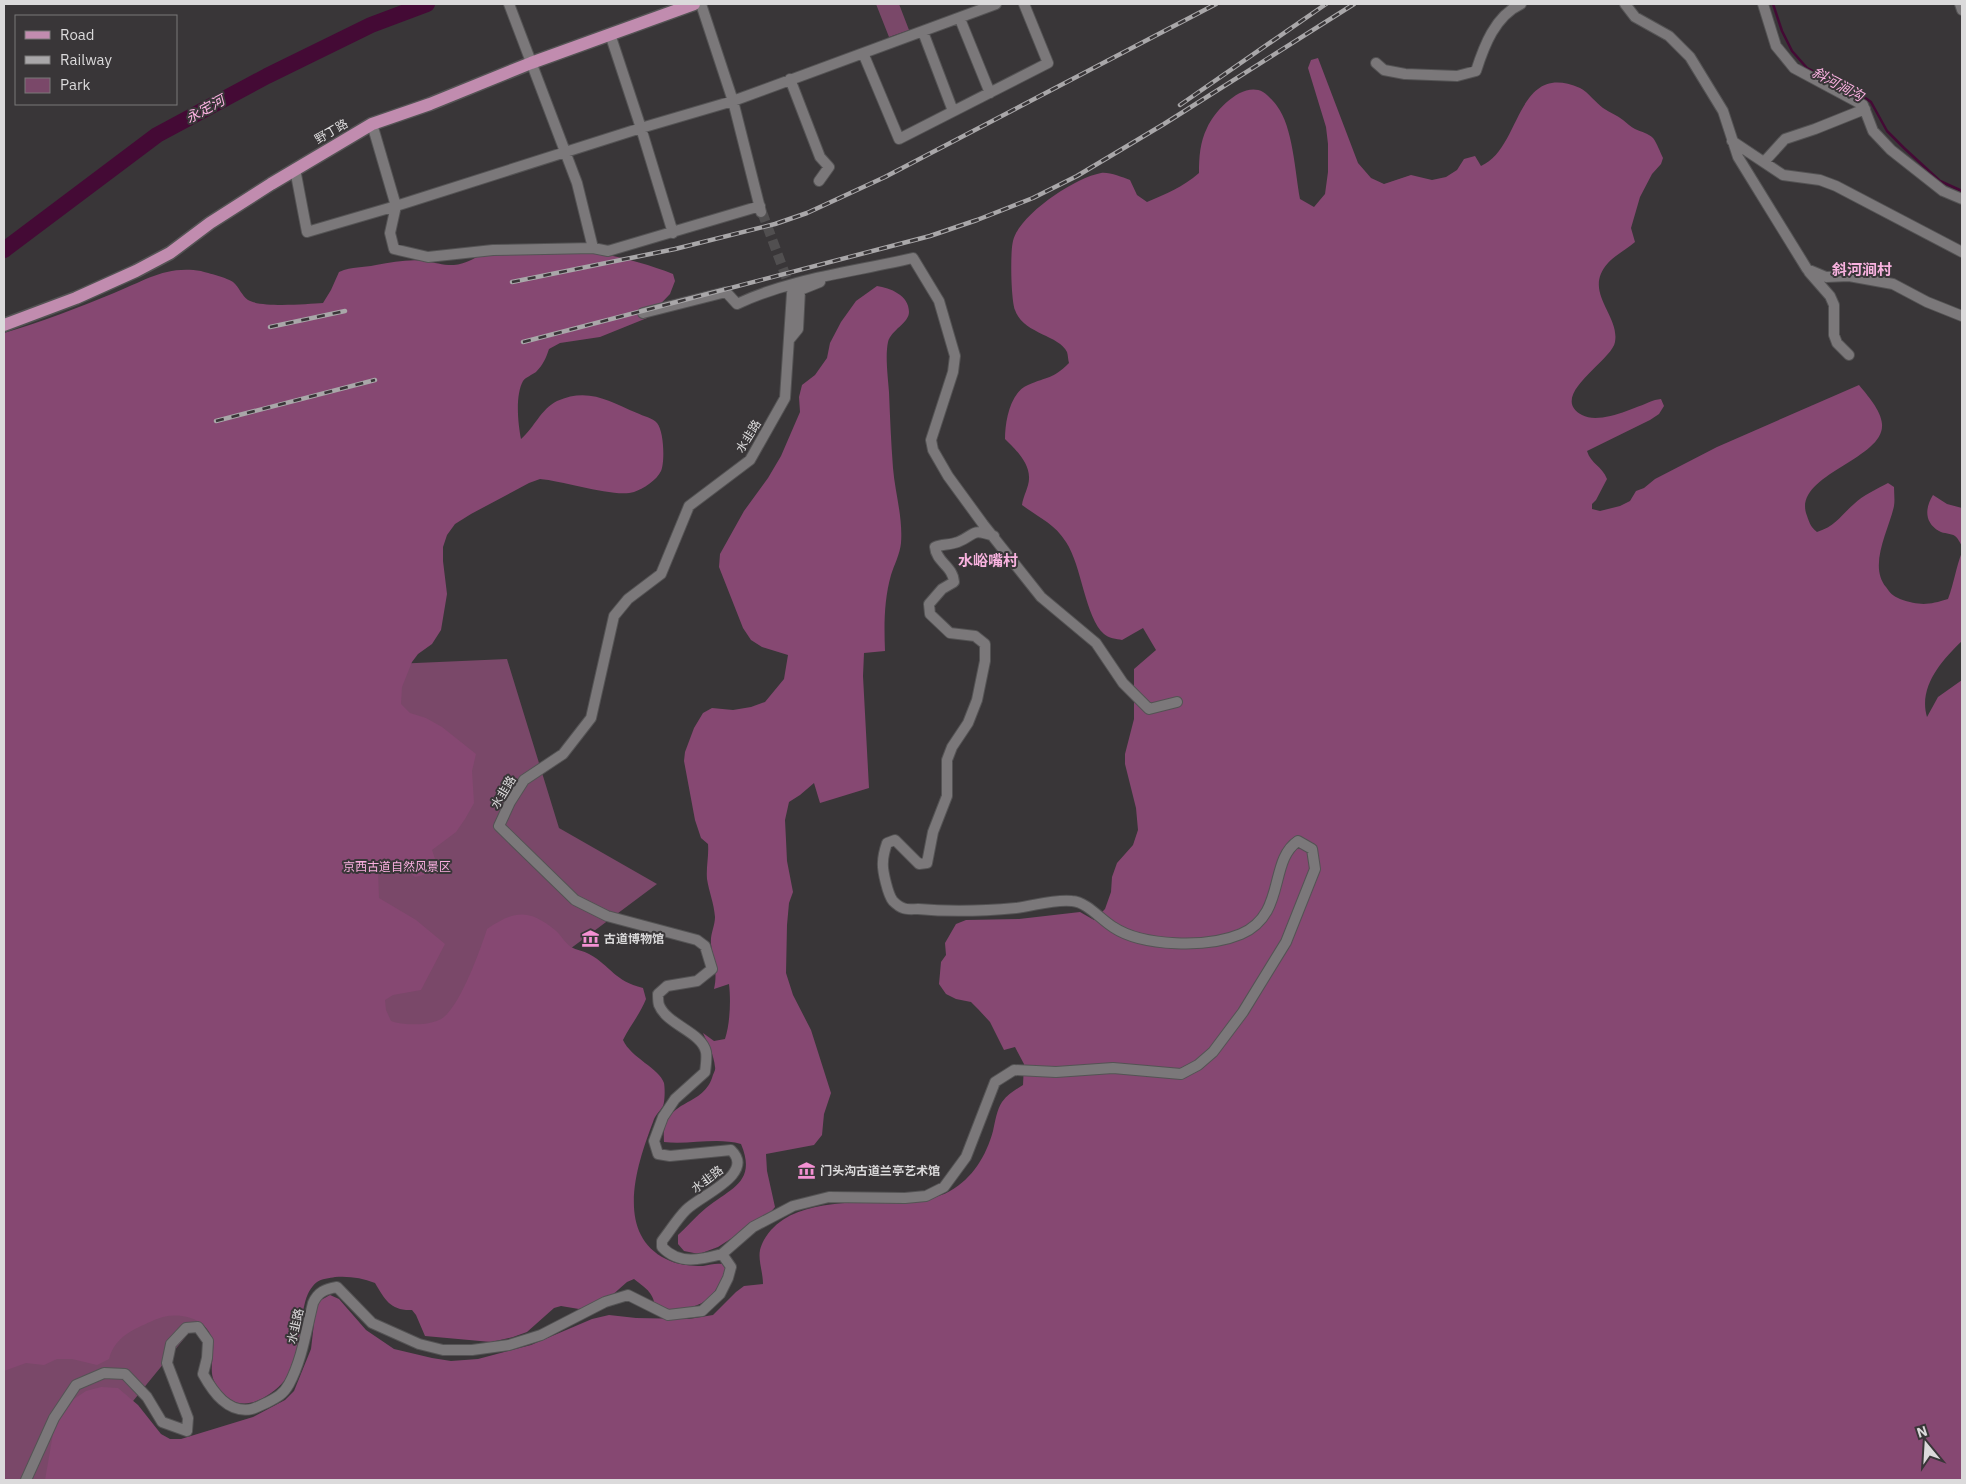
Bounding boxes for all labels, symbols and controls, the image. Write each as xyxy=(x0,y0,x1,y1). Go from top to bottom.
legend xyxy=(15,15,178,105)
text: Road xyxy=(60,25,95,44)
text: Railway xyxy=(60,50,113,69)
water label: 斜河涧沟 xyxy=(1809,63,1869,106)
text: Park xyxy=(60,75,90,94)
water label: 永定河 xyxy=(182,89,230,127)
street label: 野丁路 xyxy=(312,116,350,146)
district label: 斜河涧村 xyxy=(1832,260,1892,279)
street label: 水韭路 xyxy=(732,417,764,455)
district label: 水峪嘴村 xyxy=(958,551,1018,570)
street label: 水韭路 xyxy=(487,773,519,811)
park label: 京西古道自然风景区 xyxy=(343,859,451,874)
museum icon: 古道博物馆 xyxy=(580,928,600,948)
place label: 古道博物馆 xyxy=(604,931,664,946)
museum icon: 门头沟古道兰亭艺术馆 xyxy=(796,1160,816,1180)
street label: 水韭路 xyxy=(688,1162,726,1196)
place label: 门头沟古道兰亭艺术馆 xyxy=(820,1163,940,1178)
street label: 水韭路 xyxy=(284,1307,306,1345)
north arrow xyxy=(1901,1419,1951,1469)
text: N xyxy=(1914,1422,1930,1442)

